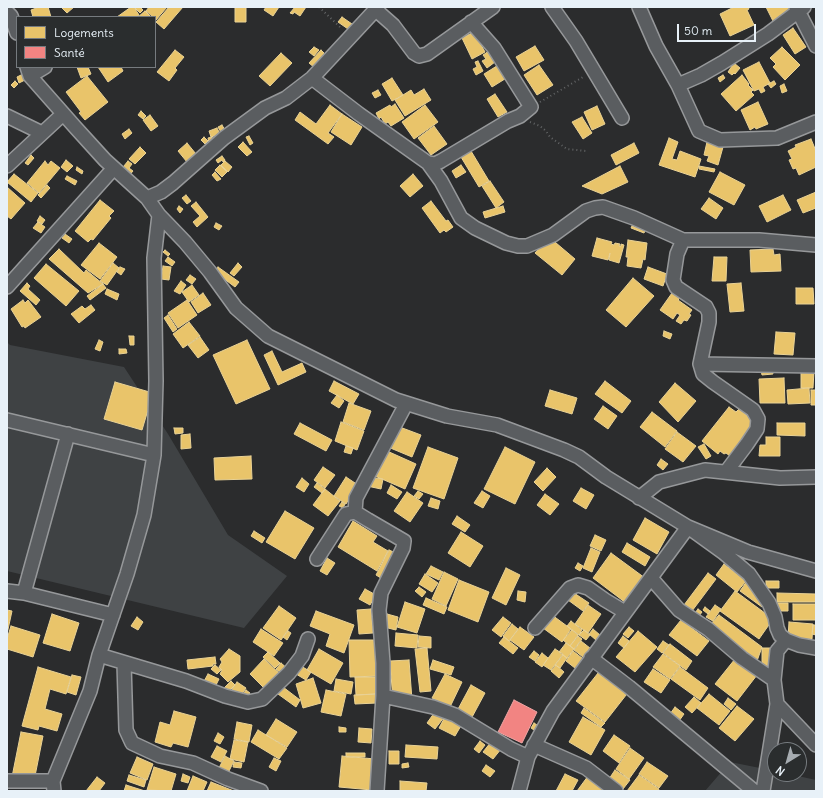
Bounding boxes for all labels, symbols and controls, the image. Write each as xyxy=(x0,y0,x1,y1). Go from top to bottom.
legend xyxy=(16,16,156,68)
scale bar xyxy=(679,16,758,42)
text: 50 m xyxy=(684,23,712,38)
text: Logements xyxy=(54,25,114,40)
text: Santé xyxy=(54,45,85,60)
north arrow xyxy=(767,742,807,782)
text: N xyxy=(773,763,788,779)

